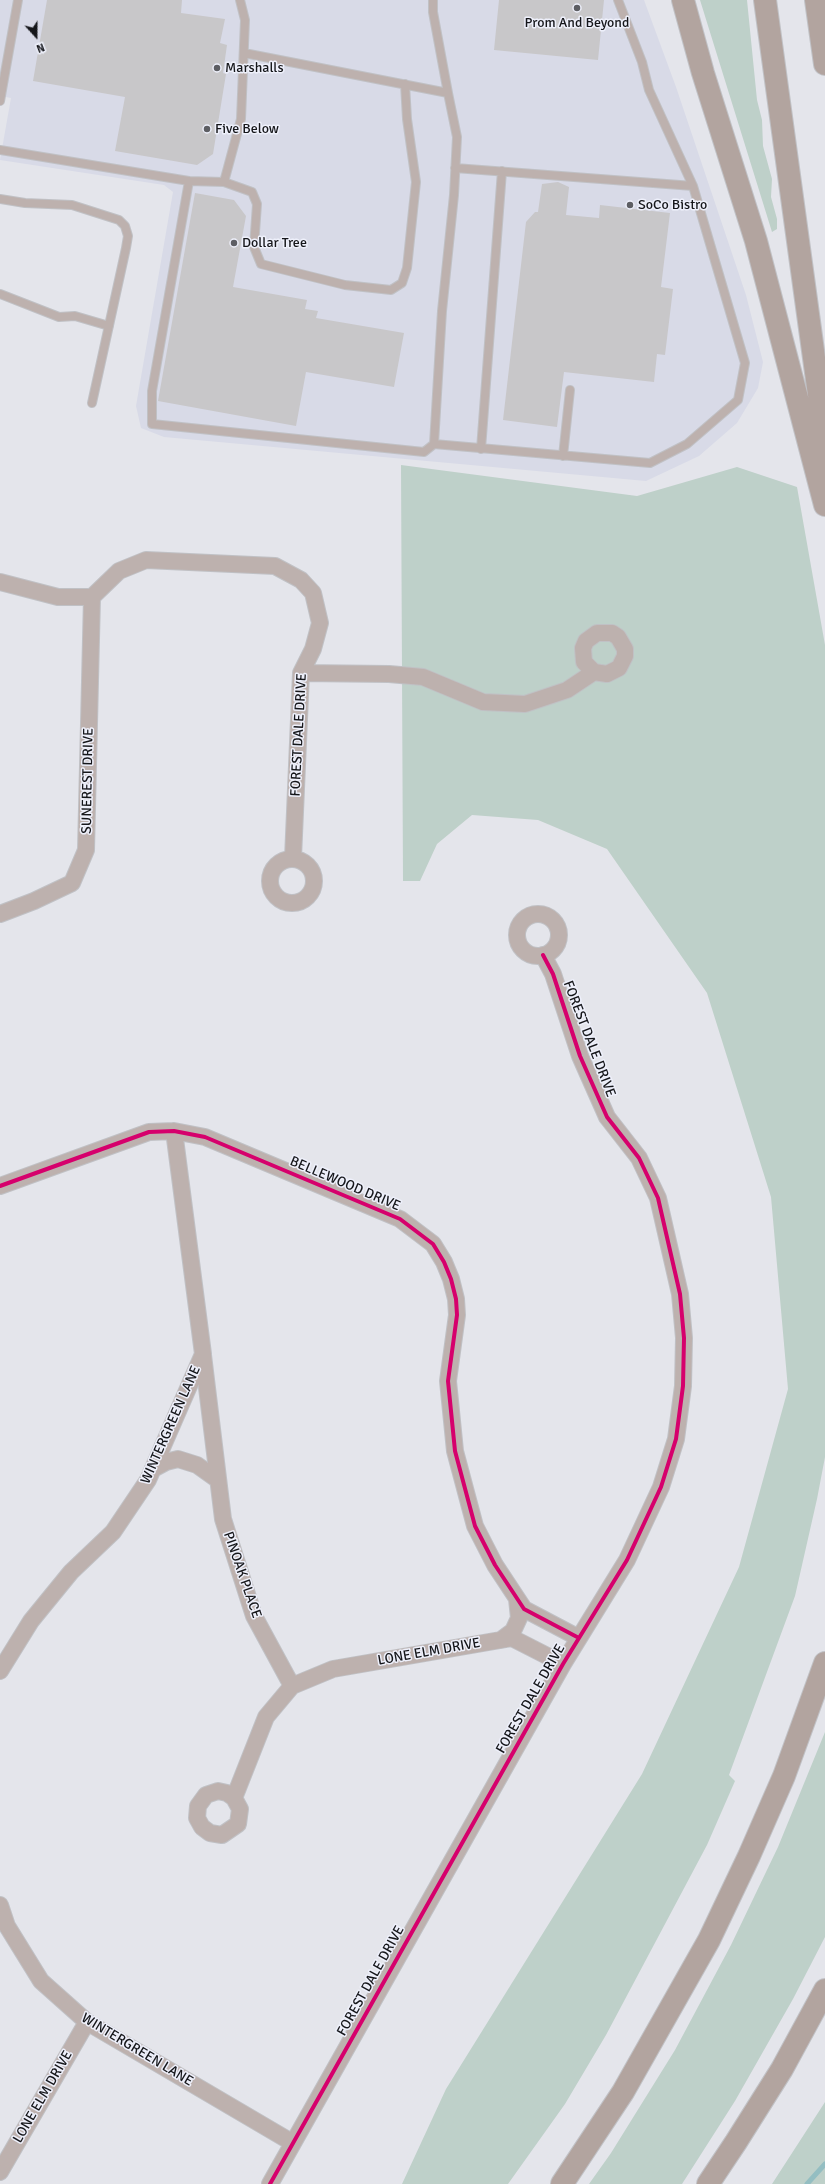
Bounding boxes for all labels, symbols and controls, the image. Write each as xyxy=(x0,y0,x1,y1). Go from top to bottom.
marker: Prom And Beyond xyxy=(572,3,582,13)
place label: Prom And Beyond xyxy=(525,15,629,31)
north arrow xyxy=(16,16,56,56)
text: N xyxy=(35,40,46,55)
place label: Marshalls xyxy=(225,60,284,76)
marker: Marshalls xyxy=(212,63,222,73)
place label: Five Below xyxy=(215,121,279,137)
marker: Five Below xyxy=(202,124,212,134)
place label: SoCo Bistro xyxy=(638,197,707,213)
marker: SoCo Bistro xyxy=(625,200,635,210)
place label: Dollar Tree xyxy=(242,235,307,251)
marker: Dollar Tree xyxy=(229,238,239,248)
street label: FOREST DALE DRIVE xyxy=(287,673,311,797)
street label: SUNEREST DRIVE xyxy=(79,728,97,834)
street label: FOREST DALE DRIVE xyxy=(559,978,619,1100)
street label: BELLEWOOD DRIVE xyxy=(287,1153,403,1215)
street label: WINTERGREEN LANE xyxy=(137,1363,205,1487)
street label: PINOAK PLACE xyxy=(219,1530,265,1620)
street label: LONE ELM DRIVE xyxy=(376,1635,482,1669)
street label: FOREST DALE DRIVE xyxy=(493,1641,569,1757)
street label: FOREST DALE DRIVE xyxy=(334,1923,408,2039)
street label: WINTERGREEN LANE xyxy=(78,2010,196,2090)
street label: LONE ELM DRIVE xyxy=(10,2048,76,2146)

